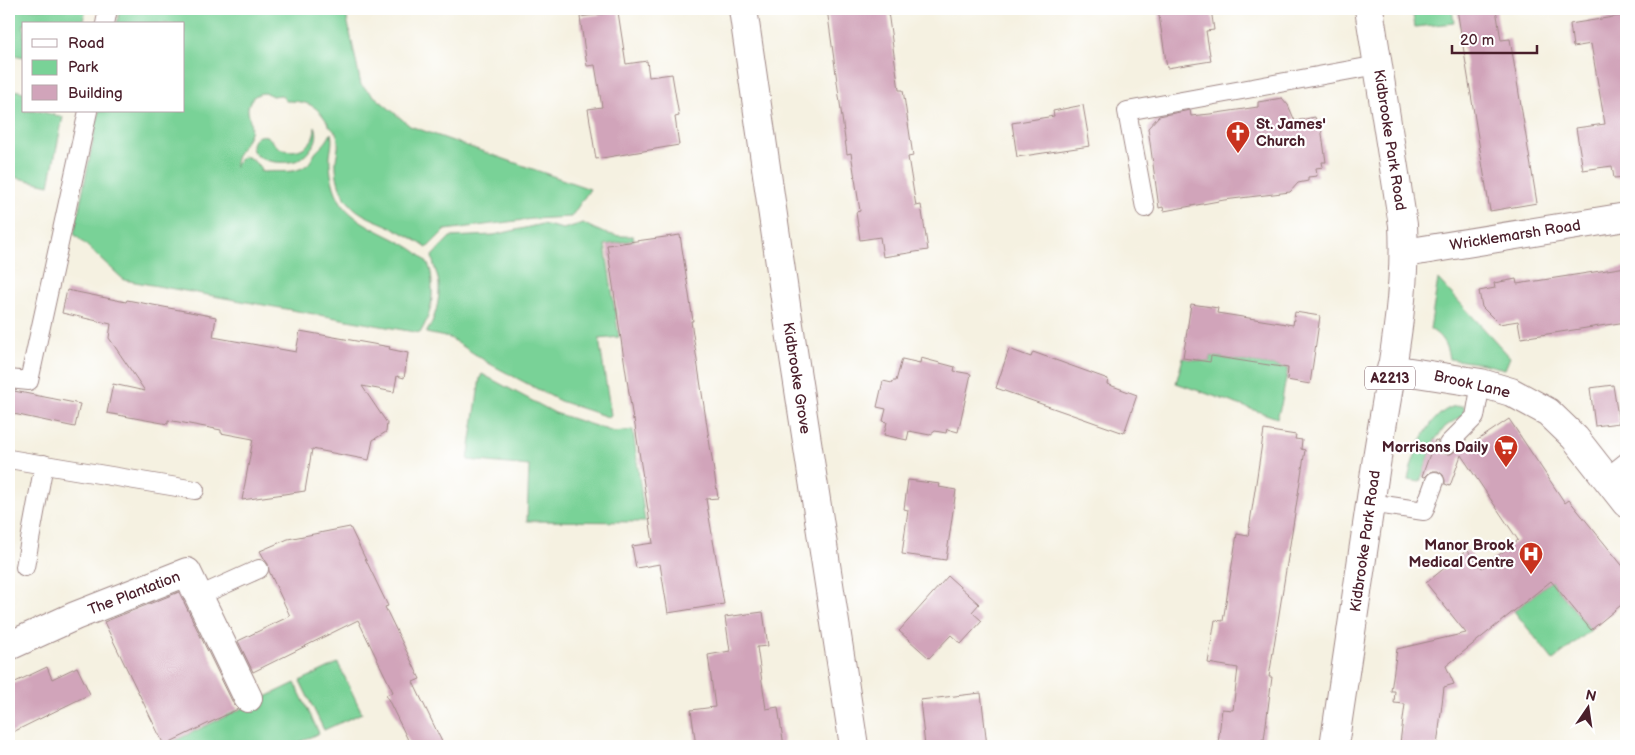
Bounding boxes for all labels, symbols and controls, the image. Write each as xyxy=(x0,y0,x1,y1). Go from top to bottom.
legend xyxy=(22,22,185,112)
scale bar xyxy=(1452,22,1538,54)
text: 20 m xyxy=(1460,31,1494,50)
text: Road xyxy=(68,34,104,53)
text: Park xyxy=(68,58,99,77)
street label: Kidbrooke Park Road xyxy=(1369,68,1410,212)
text: Building xyxy=(68,84,123,103)
place label: St. James' Church xyxy=(1256,115,1326,151)
church icon: St. James' Church xyxy=(1225,120,1251,154)
street label: Wricklemarsh Road xyxy=(1448,216,1582,255)
street label: Kidbrooke Grove xyxy=(778,321,815,436)
road number: A2213 xyxy=(1365,366,1415,389)
street label: Brook Lane xyxy=(1432,366,1512,403)
supermarket icon: Morrisons Daily xyxy=(1493,434,1519,468)
place label: Morrisons Daily xyxy=(1382,438,1488,457)
street label: Kidbrooke Park Road xyxy=(1346,469,1385,613)
place label: Manor Brook Medical Centre xyxy=(1408,536,1514,572)
hospital icon: Manor Brook Medical Centre xyxy=(1518,541,1544,575)
street label: The Plantation xyxy=(85,567,183,620)
north arrow xyxy=(1562,682,1612,732)
text: N xyxy=(1584,686,1598,705)

